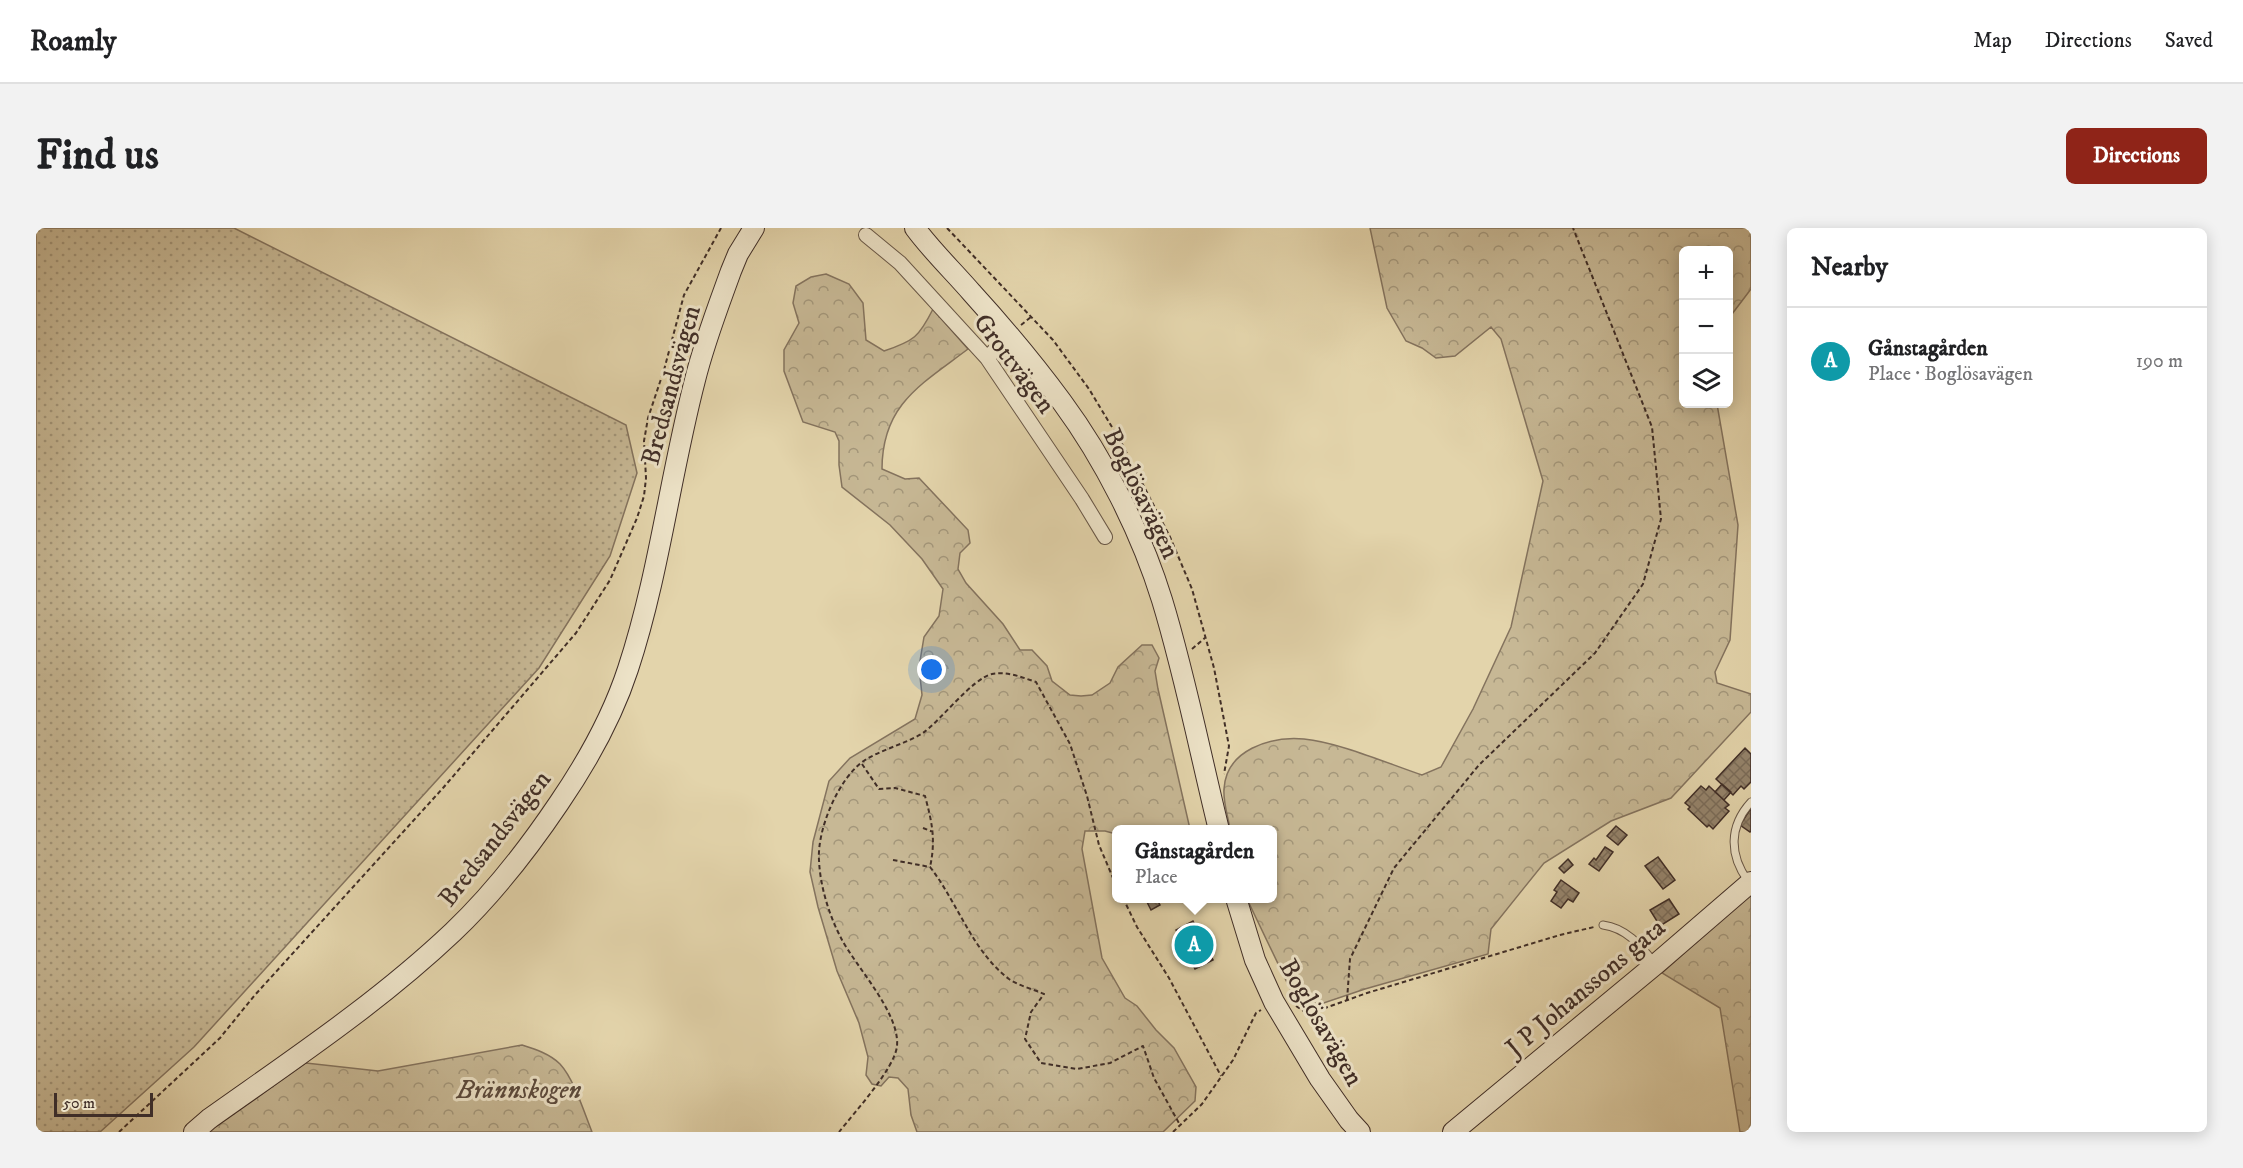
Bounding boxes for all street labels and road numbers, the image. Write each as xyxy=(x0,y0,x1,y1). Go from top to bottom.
street label: Bredsandsvägen xyxy=(634,301,709,469)
street label: Grottvägen xyxy=(966,307,1062,421)
street label: Boglösavägen xyxy=(1095,423,1187,565)
street label: Bredsandsvägen xyxy=(432,764,559,914)
street label: J P Johanssons gata xyxy=(1498,912,1673,1066)
street label: Boglösavägen xyxy=(1271,953,1371,1093)

